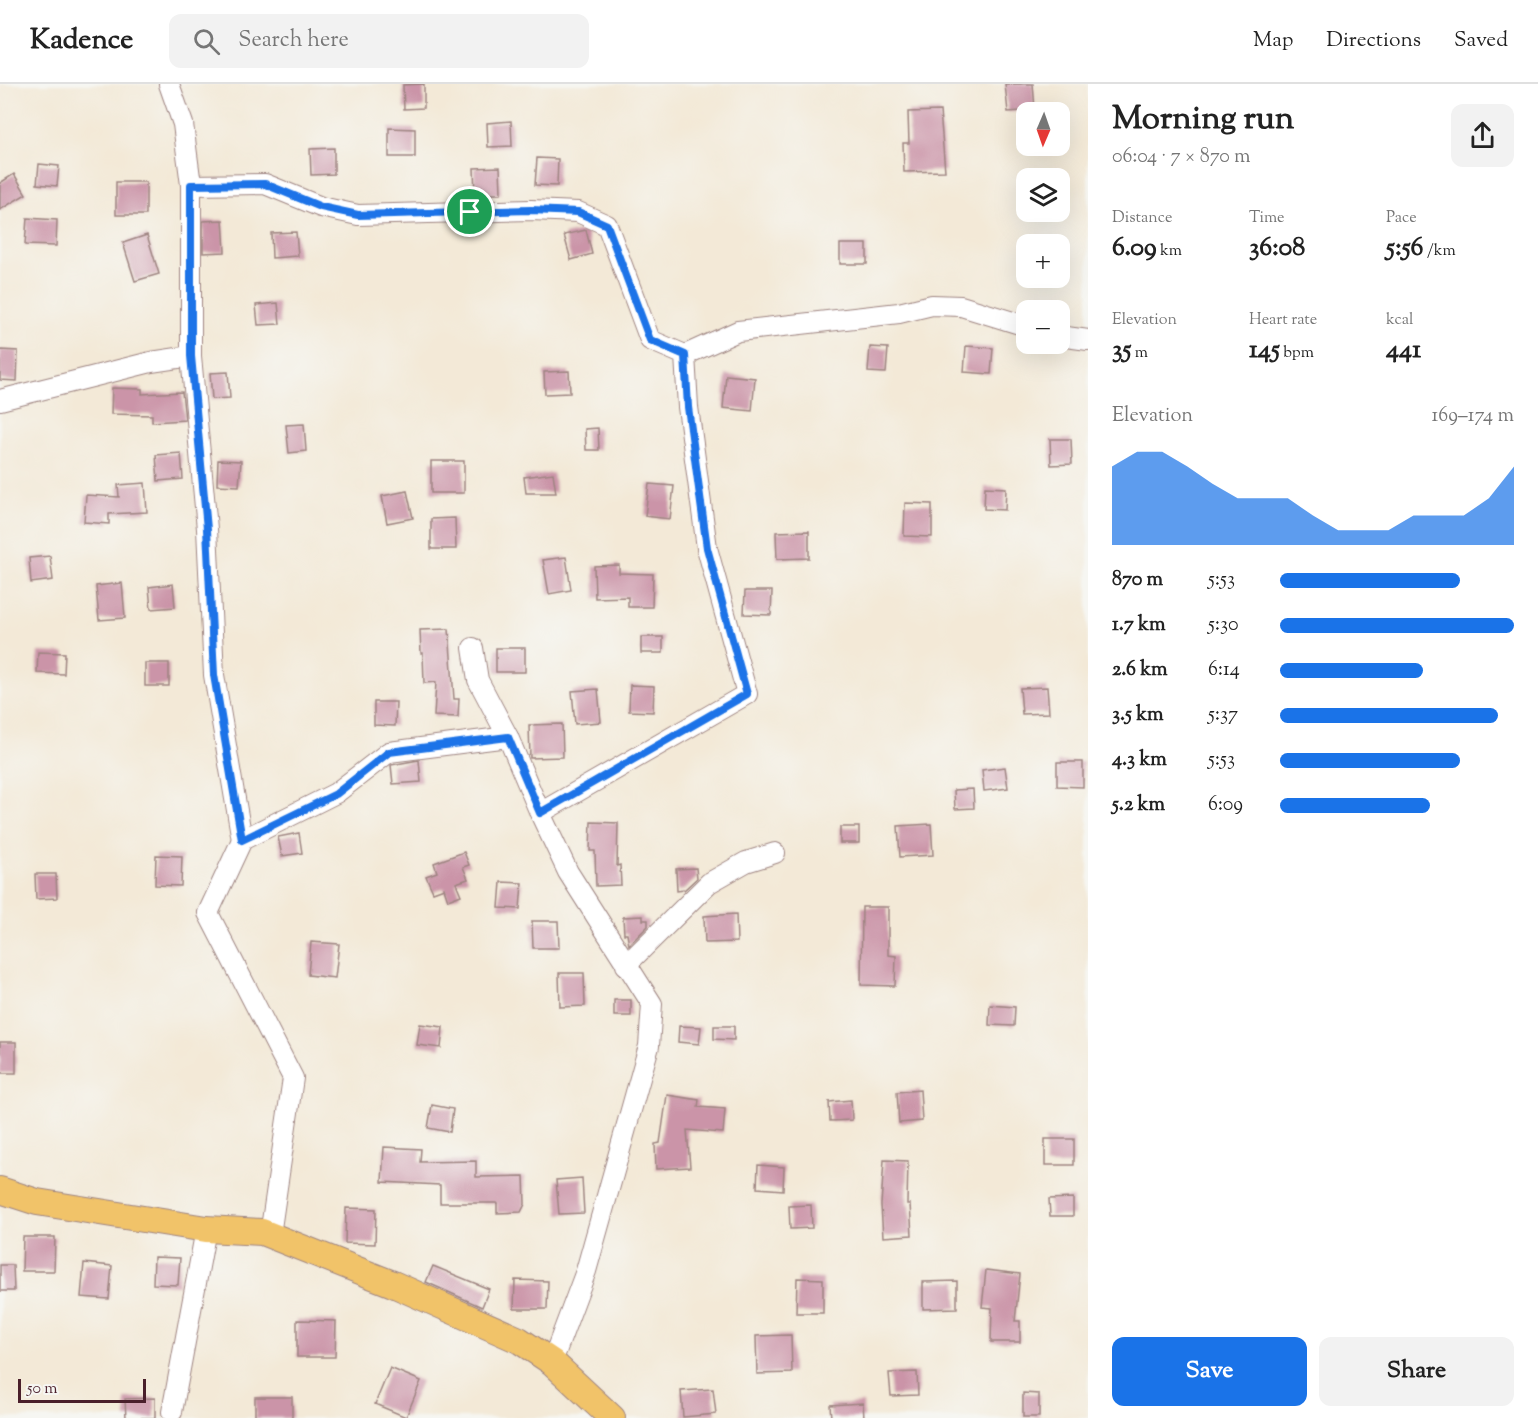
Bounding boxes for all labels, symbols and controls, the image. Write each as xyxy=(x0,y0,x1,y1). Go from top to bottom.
search box xyxy=(169,14,589,68)
text: Kadence xyxy=(30,21,133,61)
icon: search xyxy=(190,25,223,58)
text: Search here xyxy=(238,25,349,57)
text: Map xyxy=(1253,26,1293,56)
text: Directions xyxy=(1326,26,1421,56)
text: Saved xyxy=(1454,26,1508,56)
text: Morning run xyxy=(1112,96,1294,144)
north arrow xyxy=(1016,102,1070,156)
map controls xyxy=(1016,102,1070,354)
button: share xyxy=(1451,104,1514,167)
text: 06:04 · 7 × 870 m xyxy=(1112,143,1251,172)
button: layers xyxy=(1016,168,1070,222)
pin xyxy=(444,186,495,237)
icon: arrive xyxy=(453,195,486,228)
text: Distance xyxy=(1112,207,1172,230)
text: Time xyxy=(1249,207,1285,230)
text: Pace xyxy=(1386,207,1417,230)
text: 6.09 xyxy=(1112,230,1157,267)
text: 36:08 xyxy=(1249,230,1305,267)
text: 5:56 xyxy=(1386,230,1423,267)
button: + xyxy=(1016,234,1070,288)
text: km xyxy=(1157,240,1182,263)
text: /km xyxy=(1423,240,1456,263)
button: − xyxy=(1016,300,1070,354)
text: Elevation xyxy=(1112,309,1177,332)
text: Heart rate xyxy=(1249,309,1317,332)
text: kcal xyxy=(1386,309,1414,332)
text: 35 xyxy=(1112,332,1131,369)
text: 145 xyxy=(1249,332,1280,369)
text: 441 xyxy=(1386,332,1421,369)
text: m xyxy=(1131,342,1148,365)
text: bpm xyxy=(1280,342,1314,365)
text: Elevation xyxy=(1112,402,1193,431)
text: 169–174 m xyxy=(1431,402,1514,431)
text: 870 m xyxy=(1112,566,1163,595)
text: 5:53 xyxy=(1208,566,1235,595)
text: 1.7 km xyxy=(1112,611,1166,640)
text: 5:30 xyxy=(1208,611,1239,640)
text: 2.6 km xyxy=(1112,656,1168,685)
text: 6:14 xyxy=(1208,656,1240,685)
text: 3.5 km xyxy=(1112,701,1164,730)
text: 5:37 xyxy=(1208,701,1238,730)
text: 4.3 km xyxy=(1112,746,1167,775)
text: 5:53 xyxy=(1208,746,1235,775)
text: 5.2 km xyxy=(1112,791,1165,820)
text: 6:09 xyxy=(1208,791,1243,820)
button: Save xyxy=(1112,1337,1307,1406)
button: Share xyxy=(1319,1337,1514,1406)
scale bar xyxy=(18,1376,146,1404)
text: 50 m xyxy=(27,1378,58,1401)

